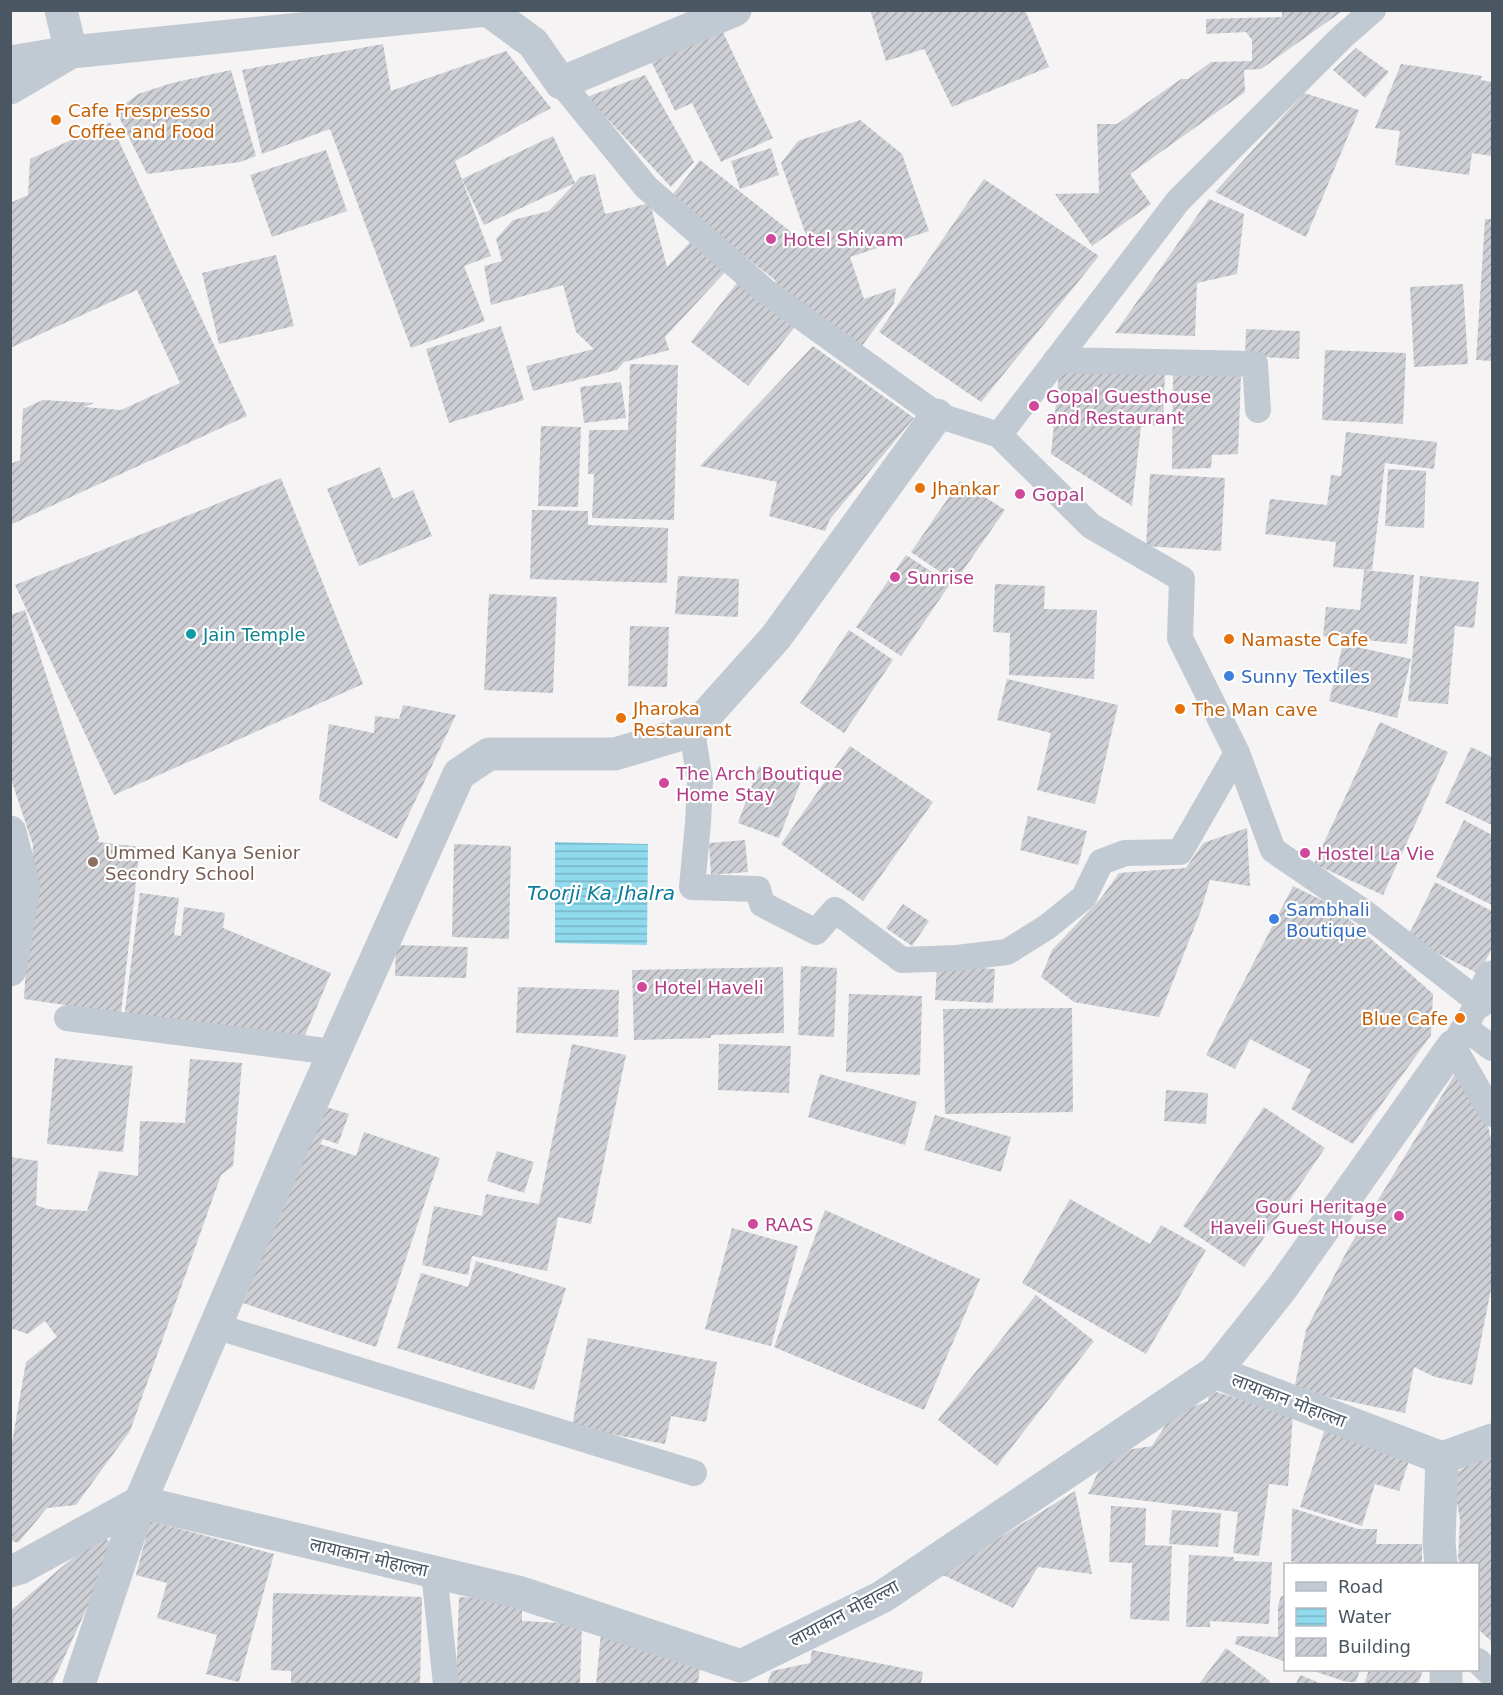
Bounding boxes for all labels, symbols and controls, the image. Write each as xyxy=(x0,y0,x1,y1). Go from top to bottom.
place label: Cafe Frespresso Coffee and Food xyxy=(68,100,215,142)
marker: Cafe Frespresso Coffee and Food xyxy=(49,113,63,127)
place label: Hotel Shivam xyxy=(783,229,903,250)
marker: Hotel Shivam xyxy=(764,232,778,246)
place label: Gopal Guesthouse and Restaurant xyxy=(1046,386,1211,428)
marker: Gopal Guesthouse and Restaurant xyxy=(1027,399,1041,413)
place label: Jhankar xyxy=(931,478,1000,499)
marker: Jhankar xyxy=(913,481,927,495)
place label: Gopal xyxy=(1032,484,1084,505)
marker: Gopal xyxy=(1013,487,1027,501)
place label: Sunrise xyxy=(907,567,974,588)
marker: Sunrise xyxy=(888,570,902,584)
place label: Jain Temple xyxy=(202,624,306,645)
marker: Jain Temple xyxy=(184,627,198,641)
place label: Namaste Cafe xyxy=(1241,629,1368,650)
marker: Namaste Cafe xyxy=(1222,632,1236,646)
place label: Sunny Textiles xyxy=(1241,666,1370,687)
marker: Sunny Textiles xyxy=(1222,669,1236,683)
place label: Jharoka Restaurant xyxy=(632,698,732,740)
place label: The Man cave xyxy=(1191,699,1318,720)
marker: The Man cave xyxy=(1173,702,1187,716)
marker: Jharoka Restaurant xyxy=(614,711,628,725)
place label: The Arch Boutique Home Stay xyxy=(675,763,842,805)
marker: The Arch Boutique Home Stay xyxy=(657,776,671,790)
place label: Ummed Kanya Senior Secondry School xyxy=(105,842,301,884)
place label: Hostel La Vie xyxy=(1317,843,1435,864)
marker: Hostel La Vie xyxy=(1298,846,1312,860)
marker: Ummed Kanya Senior Secondry School xyxy=(86,855,100,869)
water label: Toorji Ka Jhalra xyxy=(527,881,675,905)
place label: Sambhali Boutique xyxy=(1286,899,1370,941)
marker: Sambhali Boutique xyxy=(1267,912,1281,926)
place label: Hotel Haveli xyxy=(654,977,764,998)
marker: Hotel Haveli xyxy=(635,980,649,994)
place label: Blue Cafe xyxy=(1361,1008,1448,1029)
marker: Blue Cafe xyxy=(1453,1011,1467,1025)
place label: Gouri Heritage Haveli Guest House xyxy=(1210,1196,1387,1238)
marker: Gouri Heritage Haveli Guest House xyxy=(1392,1209,1406,1223)
place label: RAAS xyxy=(765,1214,813,1235)
marker: RAAS xyxy=(746,1217,760,1231)
street label: लायाकान मोहाल्ला xyxy=(1229,1369,1349,1432)
street label: लायाकान मोहाल्ला xyxy=(308,1533,431,1581)
legend xyxy=(1284,1563,1479,1671)
street label: लायाकान मोहाल्ला xyxy=(786,1575,903,1651)
text: Road xyxy=(1338,1576,1383,1597)
text: Water xyxy=(1338,1606,1392,1627)
text: Building xyxy=(1338,1636,1411,1657)

